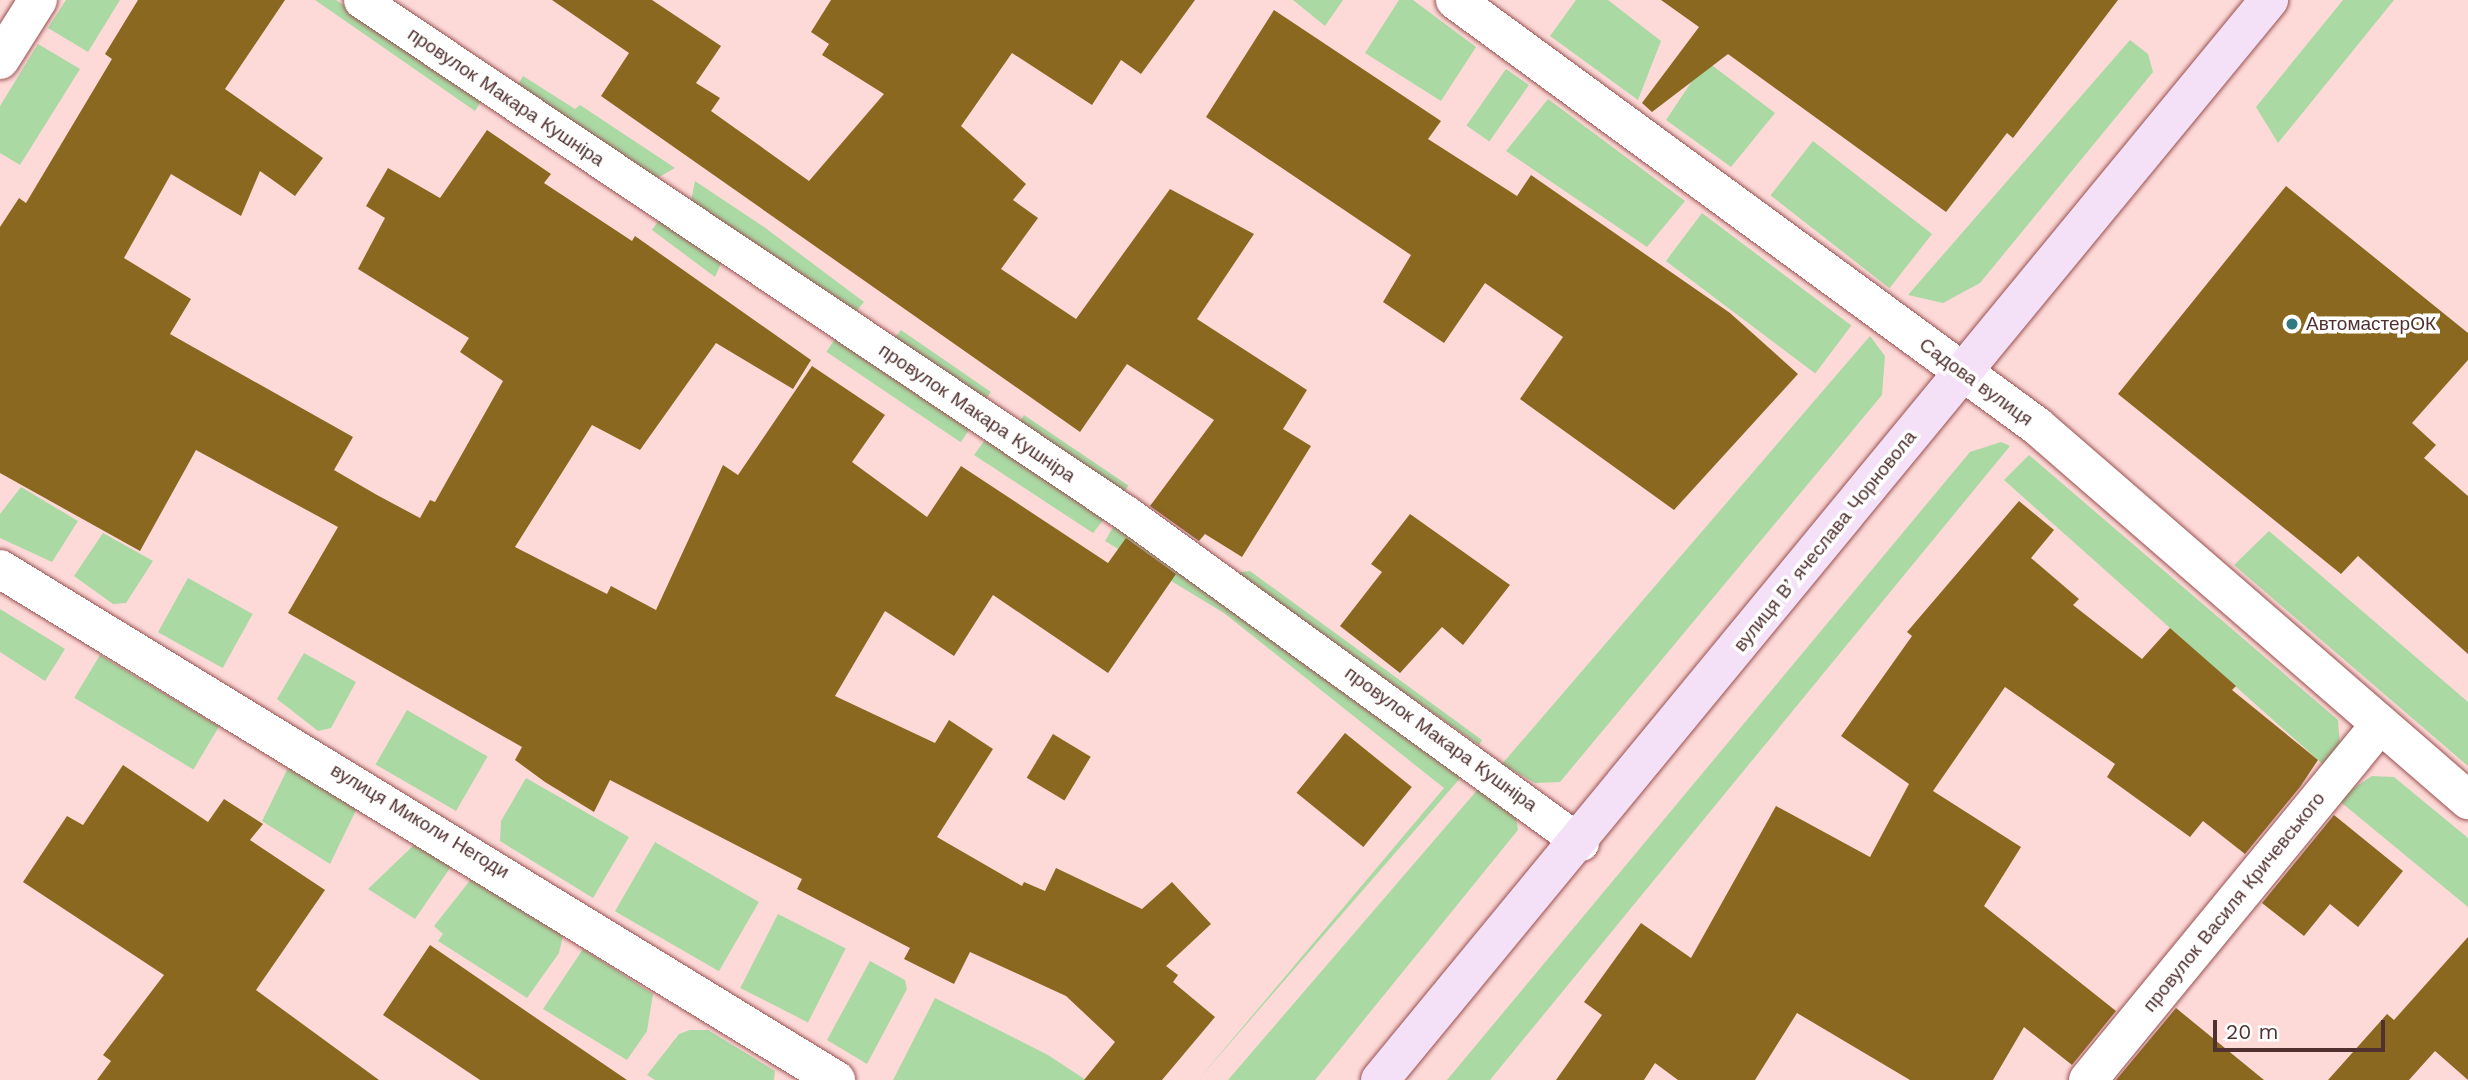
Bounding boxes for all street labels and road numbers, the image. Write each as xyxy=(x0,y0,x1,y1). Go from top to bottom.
street label: провулок Макара Кушніра xyxy=(403,23,609,171)
street label: Садова вулиця xyxy=(1915,333,2037,431)
street label: провулок Макара Кушніра xyxy=(874,339,1080,487)
street label: вулиця Вʼячеслава Чорновола xyxy=(1729,426,1921,656)
street label: провулок Макара Кушніра xyxy=(1340,662,1542,816)
street label: вулиця Миколи Негоди xyxy=(327,759,513,883)
street label: провулок Василя Кричевського xyxy=(2138,787,2330,1017)

